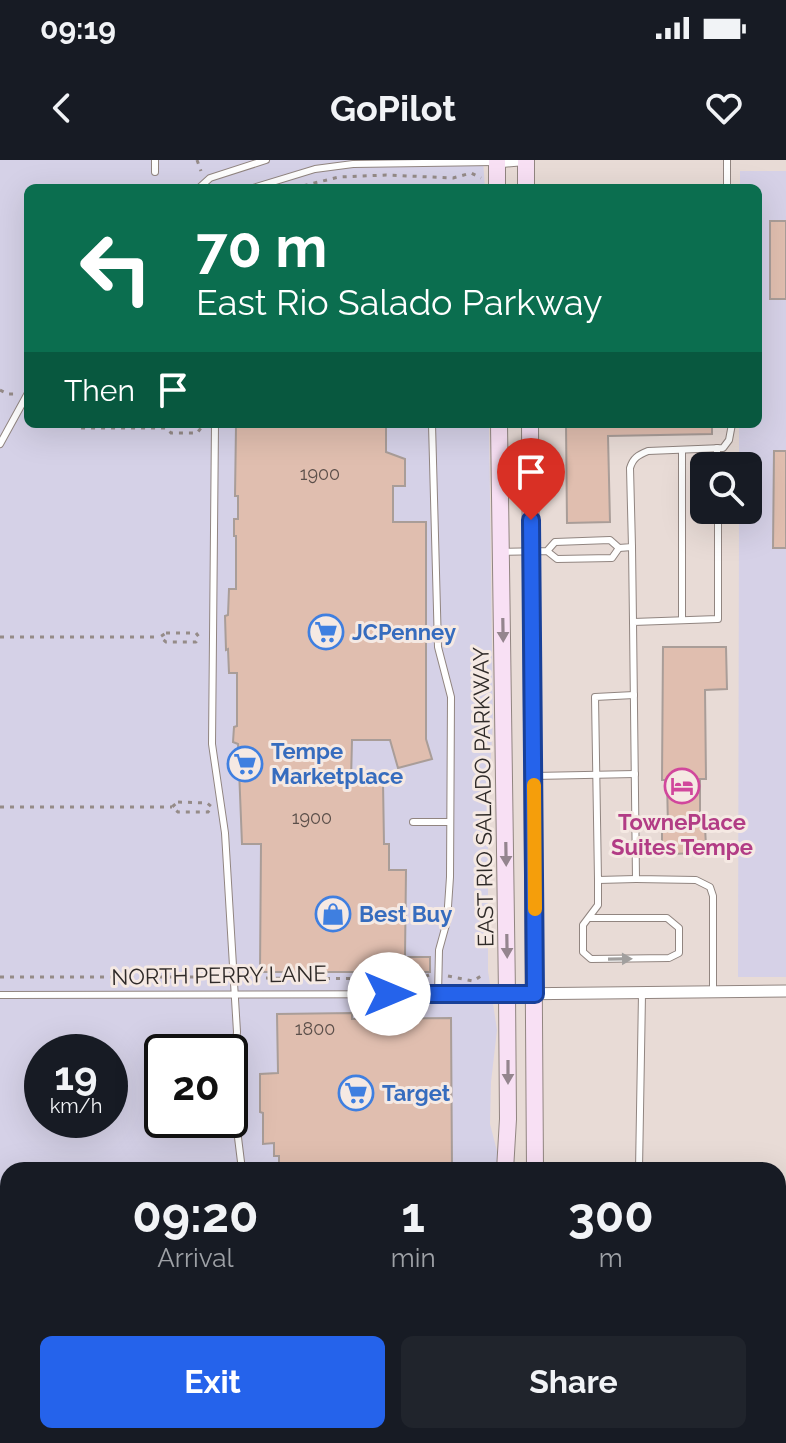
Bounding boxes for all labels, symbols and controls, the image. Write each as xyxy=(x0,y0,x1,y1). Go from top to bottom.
text: 09:19 xyxy=(40,11,116,46)
icon: back xyxy=(40,86,84,130)
icon: heart xyxy=(702,86,746,130)
text: GoPilot xyxy=(330,87,456,129)
text: 70 m xyxy=(196,214,327,280)
icon: left xyxy=(64,216,168,320)
text: East Rio Salado Parkway xyxy=(196,281,603,323)
icon: arrive xyxy=(151,368,195,412)
text: Then xyxy=(64,373,135,408)
pin xyxy=(497,438,565,520)
icon: arrive xyxy=(509,450,553,494)
map controls xyxy=(690,452,762,524)
button: search xyxy=(690,452,762,524)
house number: 1900 xyxy=(300,463,340,484)
supermarket icon: JCPenney xyxy=(307,613,345,651)
one-way arrow xyxy=(497,618,509,643)
place label: JCPenney xyxy=(352,619,456,645)
street label: EAST RIO SALADO PARKWAY xyxy=(467,647,499,947)
place label: Tempe Marketplace xyxy=(271,738,403,789)
supermarket icon: Tempe Marketplace xyxy=(226,745,264,783)
hotel icon: TownePlace Suites Tempe xyxy=(663,767,701,805)
house number: 1900 xyxy=(292,807,332,828)
place label: TownePlace Suites Tempe xyxy=(611,809,753,860)
one-way arrow xyxy=(499,842,512,867)
shop icon: Best Buy xyxy=(314,895,352,933)
place label: Best Buy xyxy=(359,901,452,927)
one-way arrow xyxy=(501,934,513,959)
position arrow xyxy=(347,952,431,1036)
one-way arrow xyxy=(608,953,633,965)
street label: NORTH PERRY LANE xyxy=(111,960,327,990)
house number: 1800 xyxy=(295,1018,335,1039)
speed limit sign: 20 xyxy=(144,1034,248,1138)
text: 19 xyxy=(54,1052,98,1099)
one-way arrow xyxy=(502,1060,514,1085)
supermarket icon: Target xyxy=(337,1074,375,1112)
place label: Target xyxy=(382,1080,451,1106)
text: km/h xyxy=(50,1094,102,1118)
text: 09:20 xyxy=(132,1187,259,1243)
text: 1 xyxy=(401,1187,425,1243)
text: 300 xyxy=(568,1187,654,1243)
text: Arrival xyxy=(157,1243,234,1273)
text: min xyxy=(391,1243,436,1273)
text: m xyxy=(599,1243,623,1273)
button: Exit xyxy=(40,1336,385,1428)
button: Share xyxy=(401,1336,746,1428)

